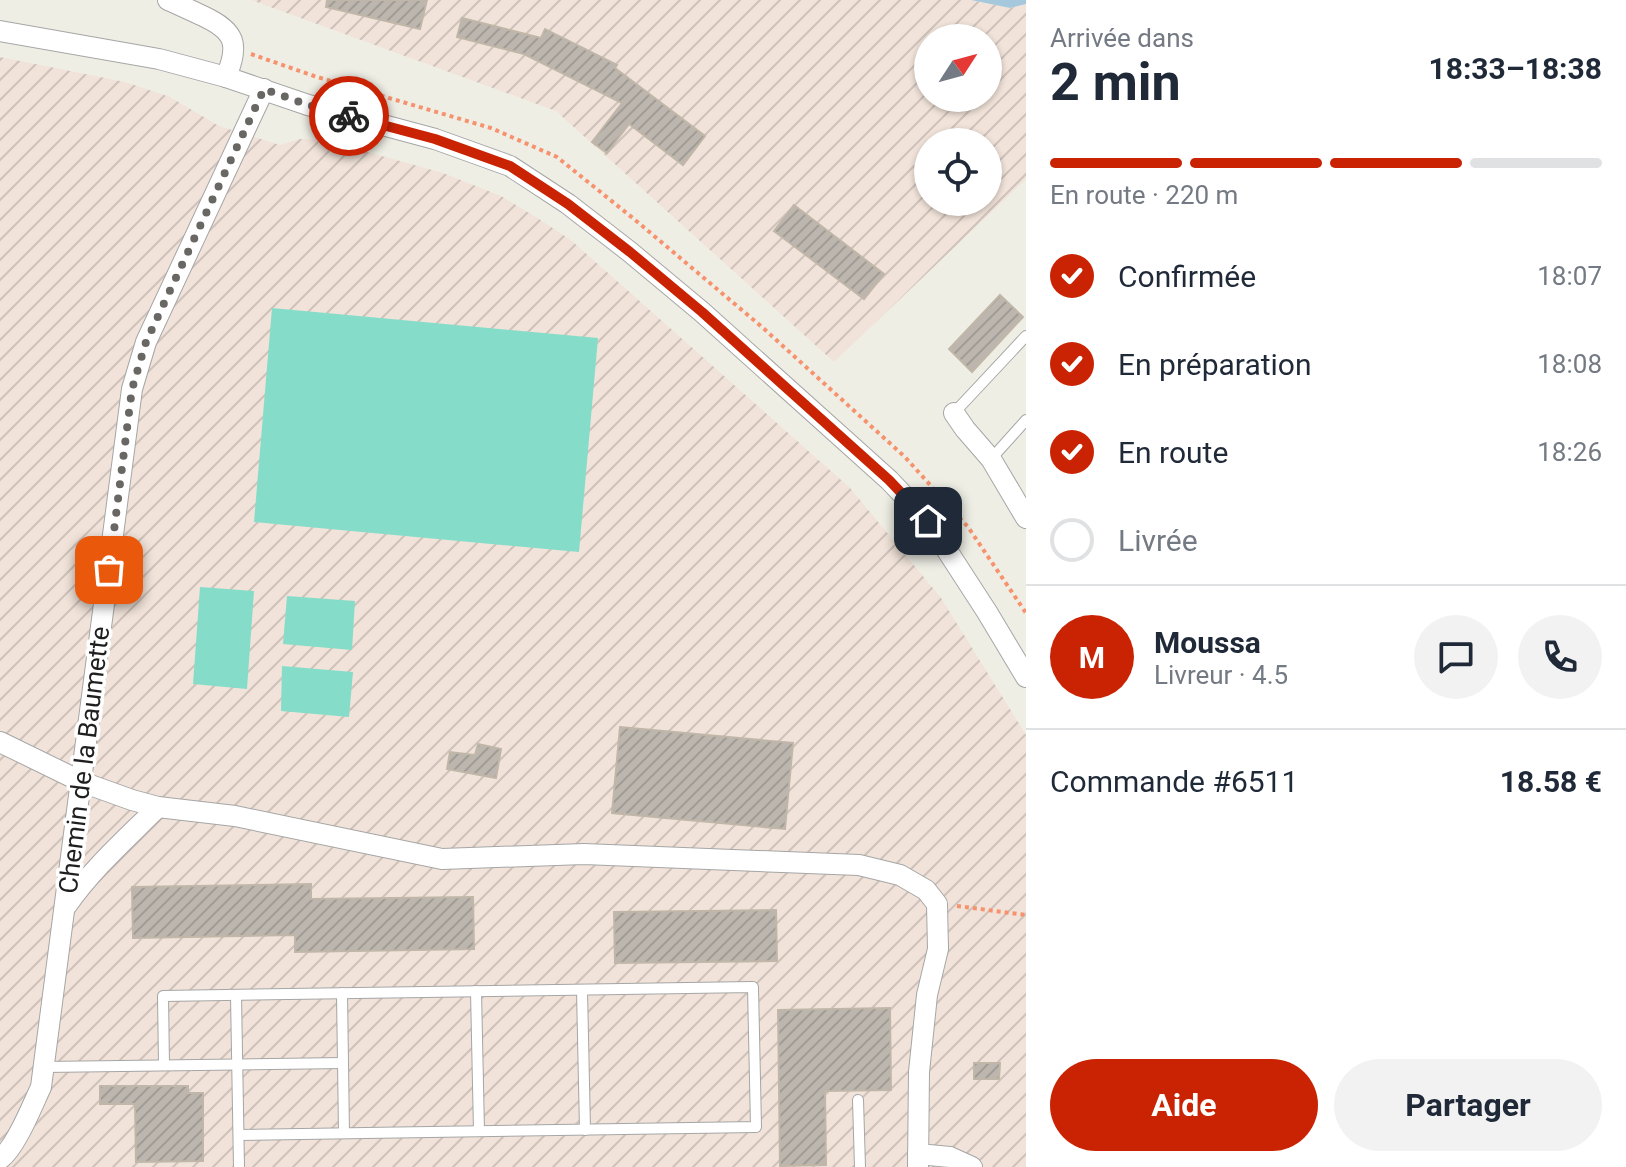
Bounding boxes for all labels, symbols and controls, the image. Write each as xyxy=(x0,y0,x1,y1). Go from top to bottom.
text: Arrivée dans xyxy=(1050,23,1194,53)
north arrow xyxy=(914,24,1002,112)
map controls xyxy=(914,24,1002,216)
text: 18:33–18:38 xyxy=(1428,51,1602,86)
text: 2 min xyxy=(1050,52,1181,113)
courier xyxy=(309,76,389,156)
icon: bike xyxy=(327,94,371,138)
button: locate xyxy=(914,128,1002,216)
text: En route · 220 m xyxy=(1050,180,1238,210)
icon: check xyxy=(1050,254,1094,298)
text: Confirmée xyxy=(1118,259,1256,294)
text: 18:07 xyxy=(1537,261,1602,291)
icon: check xyxy=(1050,342,1094,386)
text: En préparation xyxy=(1118,347,1312,382)
text: 18:08 xyxy=(1537,349,1602,379)
icon: check xyxy=(1050,430,1094,474)
text: En route xyxy=(1118,435,1228,470)
text: 18:26 xyxy=(1537,437,1602,467)
pin xyxy=(894,487,962,555)
icon: home xyxy=(906,499,950,543)
text: Livrée xyxy=(1118,523,1198,558)
pin xyxy=(75,536,143,604)
icon: bag xyxy=(87,548,131,592)
button: chat xyxy=(1414,615,1498,699)
button: phone xyxy=(1518,615,1602,699)
street label: Chemin de la Baumette xyxy=(53,625,115,895)
text: Moussa xyxy=(1154,625,1261,660)
text: M xyxy=(1079,640,1105,675)
text: Livreur · 4.5 xyxy=(1154,660,1288,690)
text: Commande #6511 xyxy=(1050,764,1298,799)
text: 18.58 € xyxy=(1500,764,1602,799)
button: Aide xyxy=(1050,1059,1318,1151)
button: Partager xyxy=(1334,1059,1602,1151)

